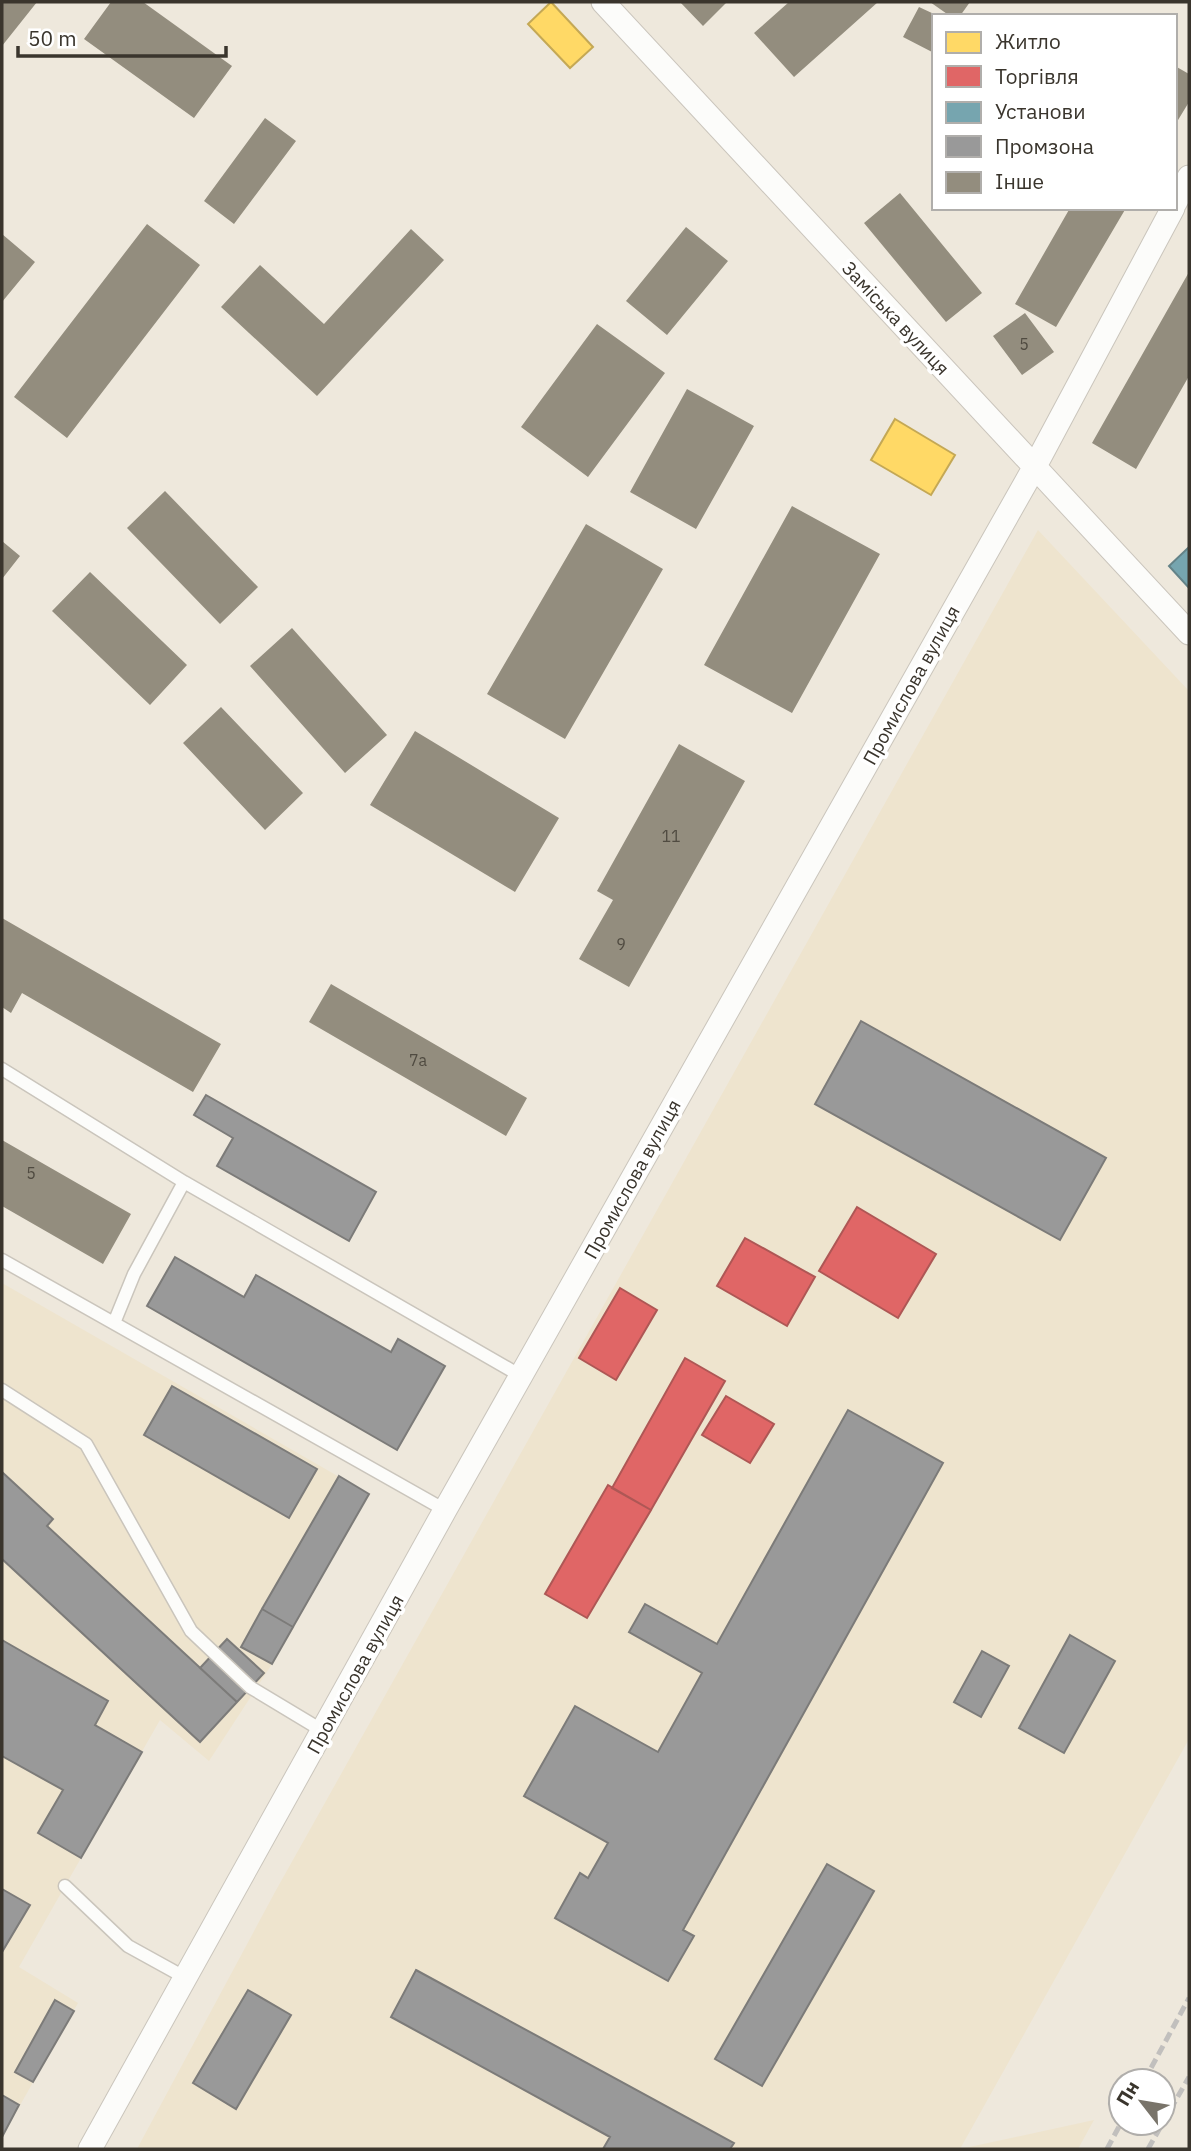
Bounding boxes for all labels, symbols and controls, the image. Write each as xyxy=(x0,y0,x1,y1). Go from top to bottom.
scale bar xyxy=(18,14,226,58)
legend xyxy=(932,14,1177,210)
text: 50 m xyxy=(28,24,77,52)
text: Житло xyxy=(995,27,1061,55)
text: Торгівля xyxy=(995,62,1079,90)
text: Установи xyxy=(995,97,1086,125)
text: Промзона xyxy=(995,132,1094,160)
text: Інше xyxy=(995,167,1044,195)
street label: Заміська вулиця xyxy=(837,256,955,380)
house number: 5 xyxy=(1019,334,1029,354)
street label: Промислова вулиця xyxy=(857,601,965,769)
house number: 11 xyxy=(661,826,681,846)
house number: 9 xyxy=(616,934,626,954)
house number: 7а xyxy=(409,1050,428,1070)
street label: Промислова вулиця xyxy=(578,1095,686,1263)
house number: 5 xyxy=(26,1163,36,1183)
street label: Промислова вулиця xyxy=(301,1590,409,1758)
north arrow xyxy=(1107,2067,1177,2137)
text: Пн xyxy=(1111,2076,1144,2110)

